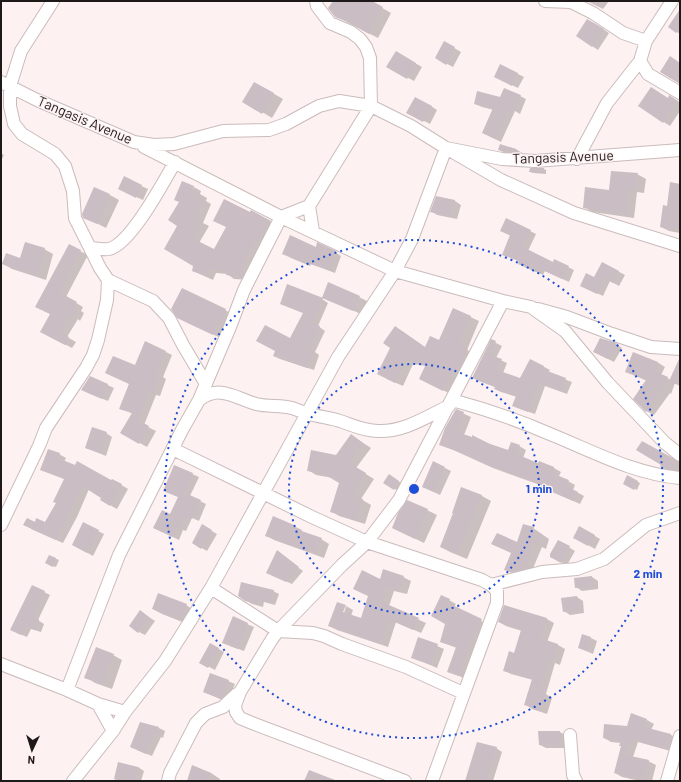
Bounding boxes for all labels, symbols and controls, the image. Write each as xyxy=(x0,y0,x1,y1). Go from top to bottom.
street label: Tangasis Avenue xyxy=(35,92,135,147)
street label: Tangasis Avenue xyxy=(512,146,614,167)
text: 1 min xyxy=(526,481,552,495)
centre of rings xyxy=(407,482,421,496)
text: 2 min xyxy=(634,566,662,580)
north arrow xyxy=(12,730,52,770)
text: N xyxy=(27,754,35,767)

